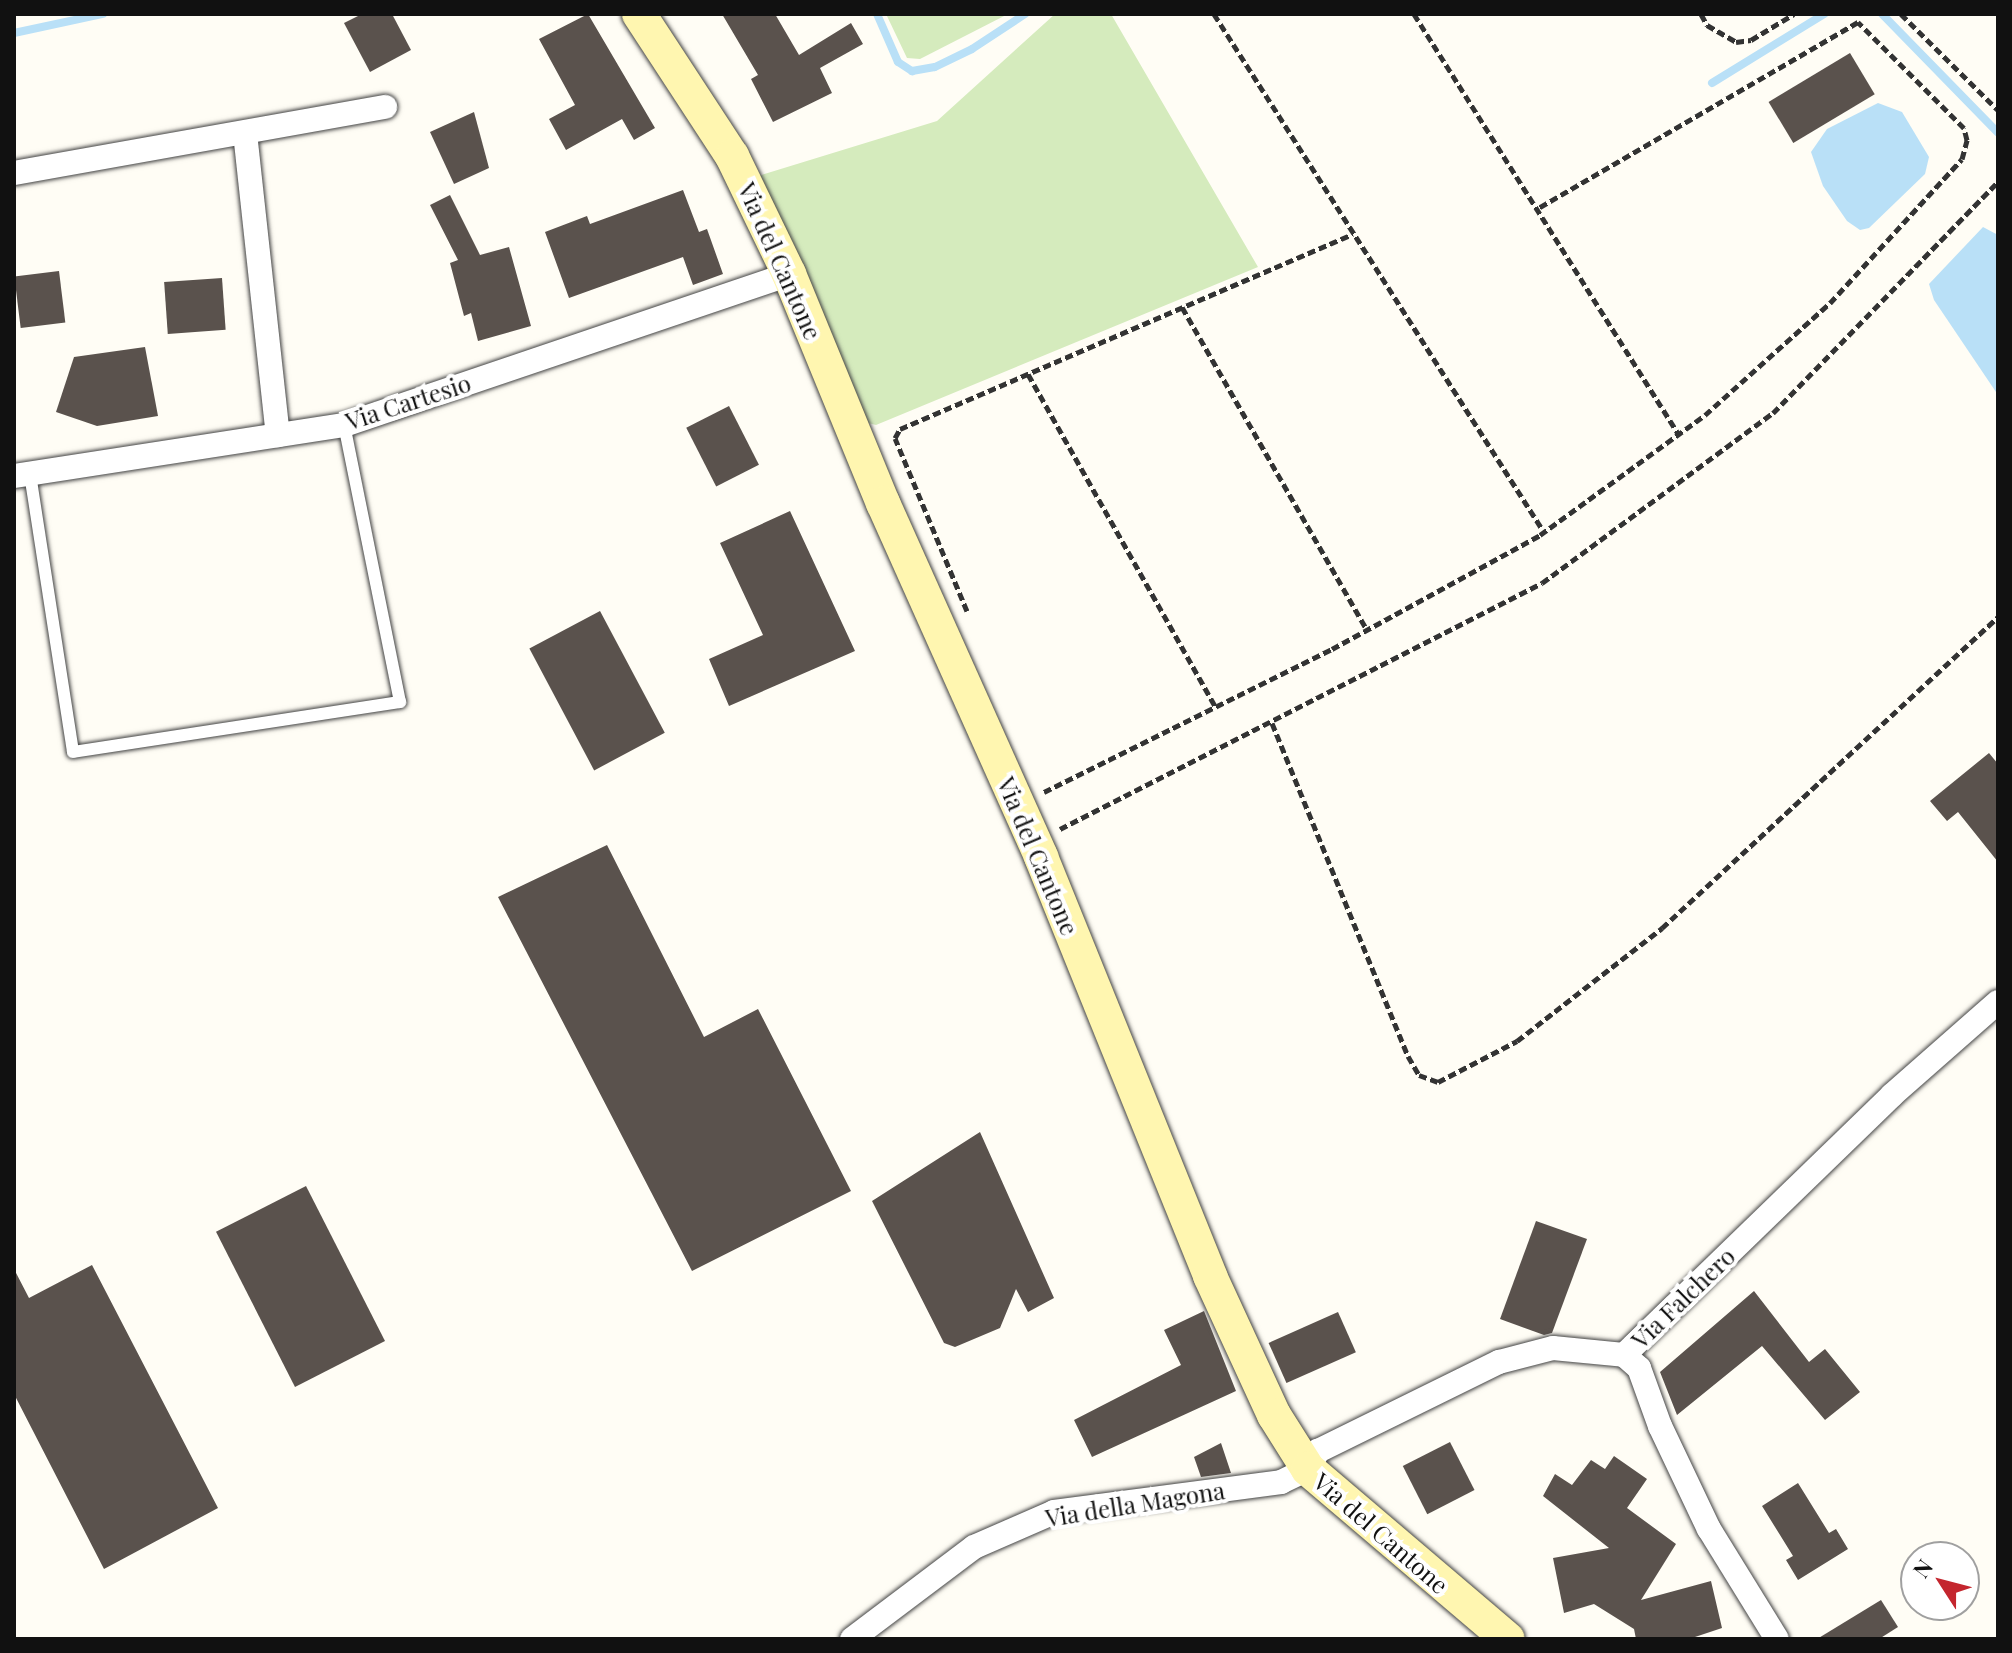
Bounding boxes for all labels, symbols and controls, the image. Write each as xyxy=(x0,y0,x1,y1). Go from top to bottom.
street label: Via del Cantone xyxy=(732,178,828,344)
street label: Via Cartesio xyxy=(342,368,474,436)
street label: Via del Cantone xyxy=(992,772,1084,940)
street label: Via Falchero xyxy=(1625,1242,1741,1354)
street label: Via del Cantone xyxy=(1308,1467,1454,1599)
street label: Via della Magona xyxy=(1043,1476,1227,1532)
north arrow xyxy=(1900,1541,1980,1621)
text: N xyxy=(1905,1553,1939,1583)

